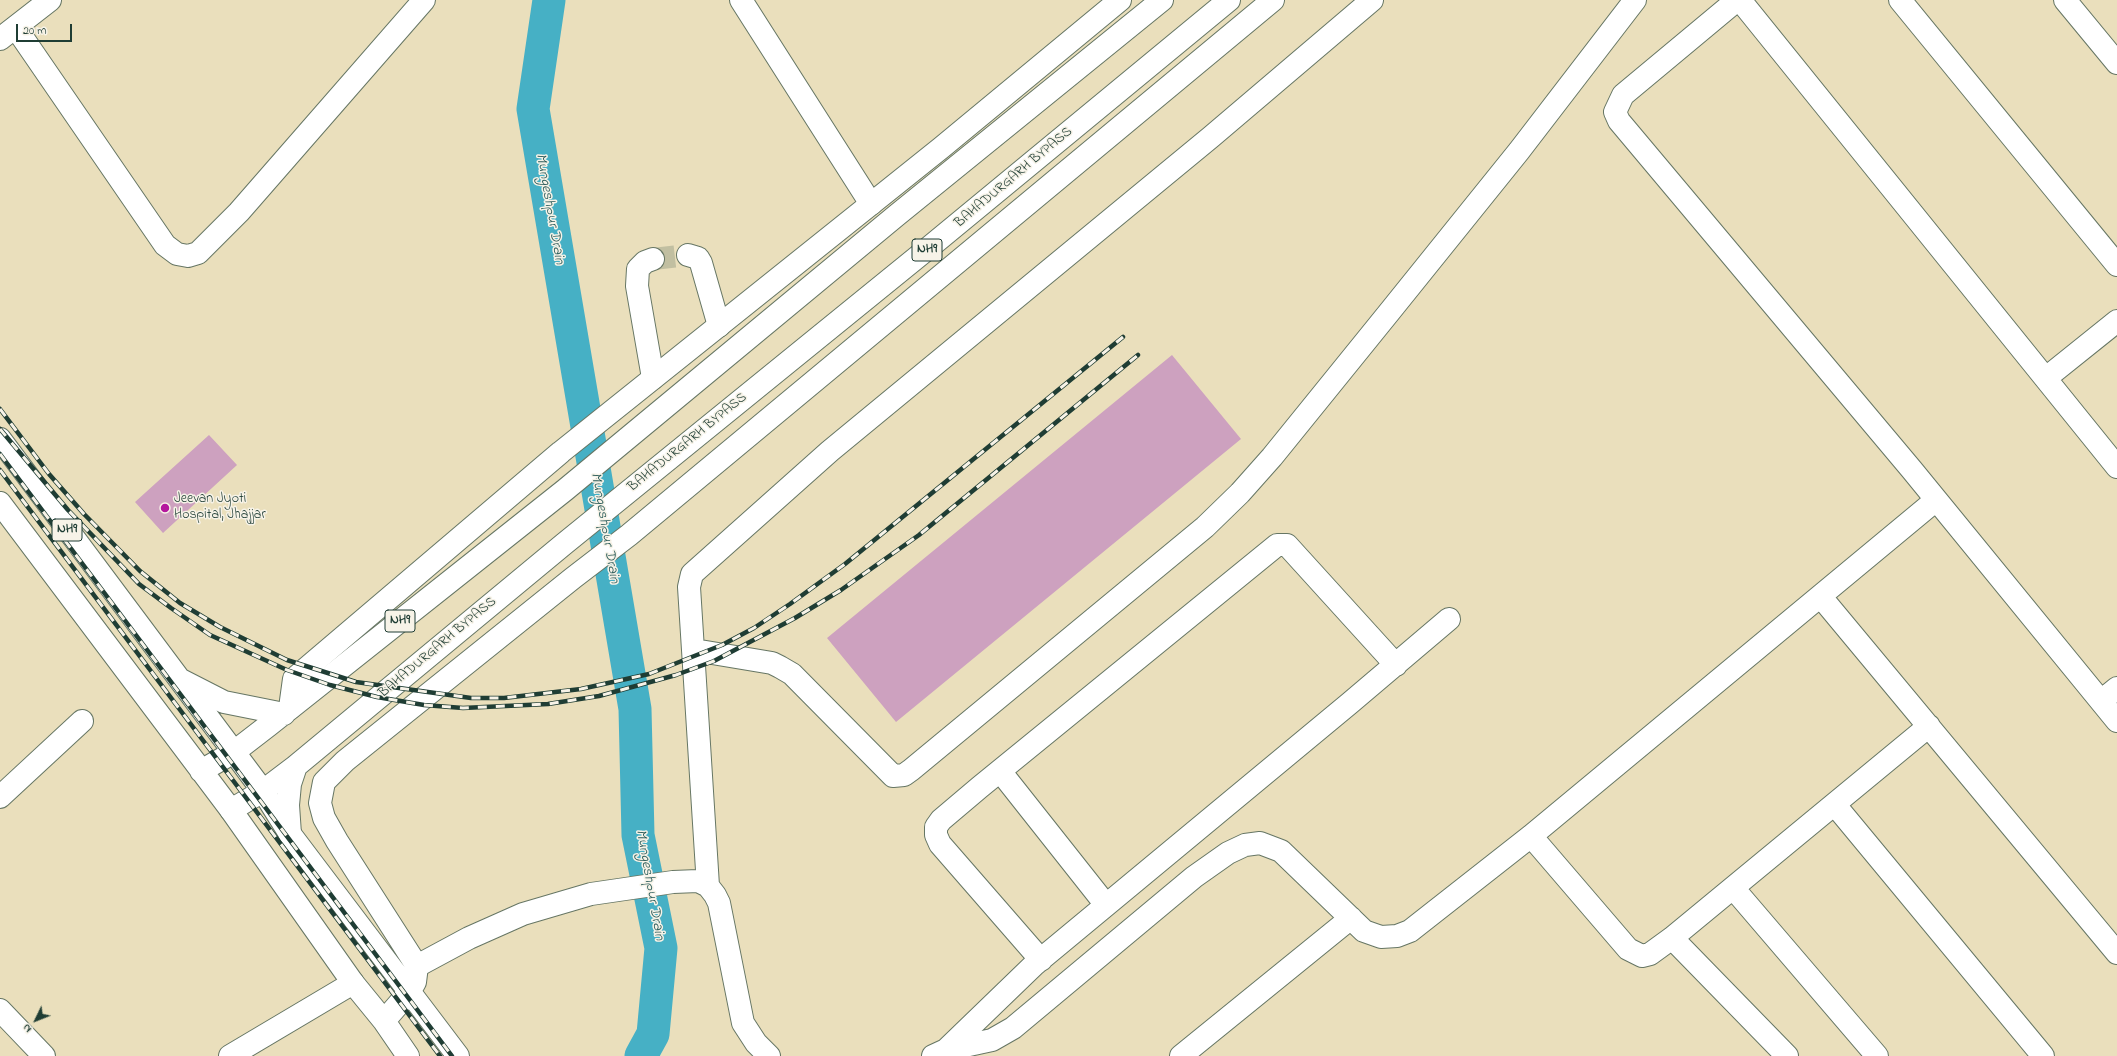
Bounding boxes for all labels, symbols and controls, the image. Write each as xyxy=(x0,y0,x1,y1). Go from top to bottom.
scale bar xyxy=(18,16,74,42)
text: 20 m xyxy=(23,22,46,40)
street label: BAHADURGARH BYPASS xyxy=(952,124,1076,232)
water label: Mungeshpur Drain xyxy=(530,152,568,266)
road number: NH9 xyxy=(912,239,942,261)
street label: BAHADURGARH BYPASS xyxy=(625,390,751,496)
water label: Mungeshpur Drain xyxy=(585,471,623,585)
place label: Jeevan Jyoti Hospital, Jhajjar xyxy=(174,492,266,524)
marker: Jeevan Jyoti Hospital, Jhajjar xyxy=(159,502,171,514)
road number: NH9 xyxy=(52,519,82,541)
street label: BAHADURGARH BYPASS xyxy=(376,594,500,702)
road number: NH9 xyxy=(385,610,415,632)
water label: Mungeshpur Drain xyxy=(630,828,668,942)
north arrow xyxy=(16,1000,56,1040)
text: N xyxy=(19,1020,36,1036)

